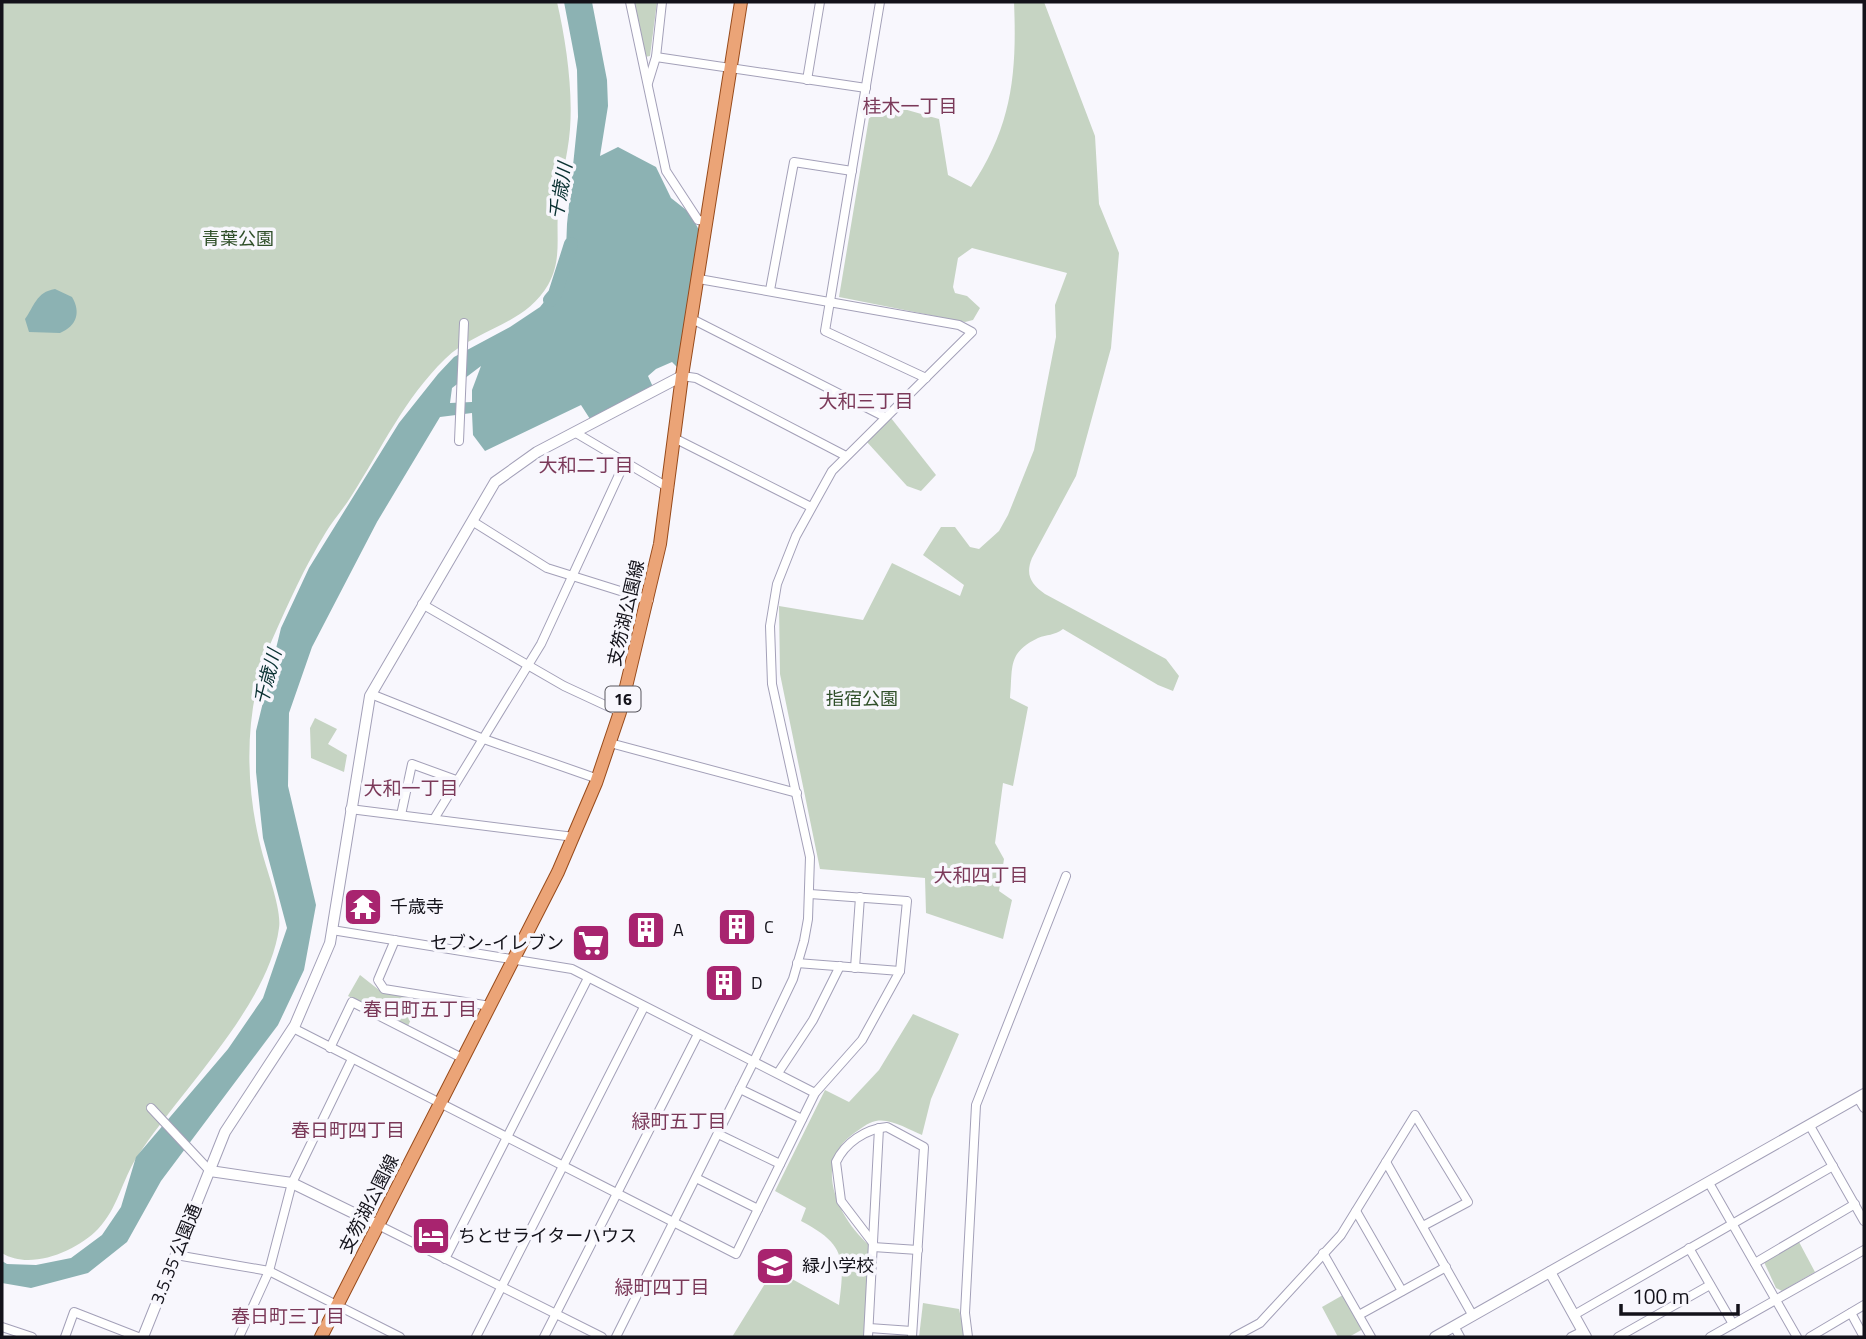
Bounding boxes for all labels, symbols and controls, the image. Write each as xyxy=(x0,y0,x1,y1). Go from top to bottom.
district label: 桂木一丁目 xyxy=(862,91,958,120)
water label: 千歳川 xyxy=(540,158,579,222)
park label: 青葉公園 xyxy=(202,225,274,252)
district label: 大和三丁目 xyxy=(818,386,914,415)
district label: 大和二丁目 xyxy=(538,450,634,479)
street label: 支笏湖公園線 xyxy=(600,557,651,669)
water label: 千歳川 xyxy=(245,644,288,708)
park label: 指宿公園 xyxy=(826,685,898,712)
road number: 16 xyxy=(606,686,640,712)
district label: 大和一丁目 xyxy=(363,773,459,802)
district label: 大和四丁目 xyxy=(933,860,1029,889)
temple icon: 千歳寺 xyxy=(342,886,384,928)
place label: 千歳寺 xyxy=(390,893,444,920)
building icon: C xyxy=(716,906,758,948)
building icon: A xyxy=(625,909,667,951)
place label: C xyxy=(764,913,774,940)
place label: A xyxy=(673,916,684,943)
supermarket icon: セブン-イレブン xyxy=(570,922,612,964)
place label: セブン-イレブン xyxy=(430,929,564,956)
building icon: D xyxy=(703,962,745,1004)
place label: D xyxy=(751,969,763,996)
district label: 春日町五丁目 xyxy=(363,994,477,1023)
district label: 緑町五丁目 xyxy=(631,1106,727,1135)
district label: 春日町四丁目 xyxy=(291,1115,405,1144)
street label: 支笏湖公園線 xyxy=(332,1150,405,1258)
street label: 3.5.35 公園通 xyxy=(143,1200,208,1308)
hotel icon: ちとせライターハウス xyxy=(410,1215,452,1257)
place label: ちとせライターハウス xyxy=(458,1222,637,1249)
school or university icon: 緑小学校 xyxy=(754,1245,796,1287)
place label: 緑小学校 xyxy=(802,1252,874,1279)
district label: 緑町四丁目 xyxy=(614,1272,710,1301)
scale bar xyxy=(1621,1272,1738,1316)
text: 100 m xyxy=(1632,1280,1689,1312)
district label: 春日町三丁目 xyxy=(231,1301,345,1330)

